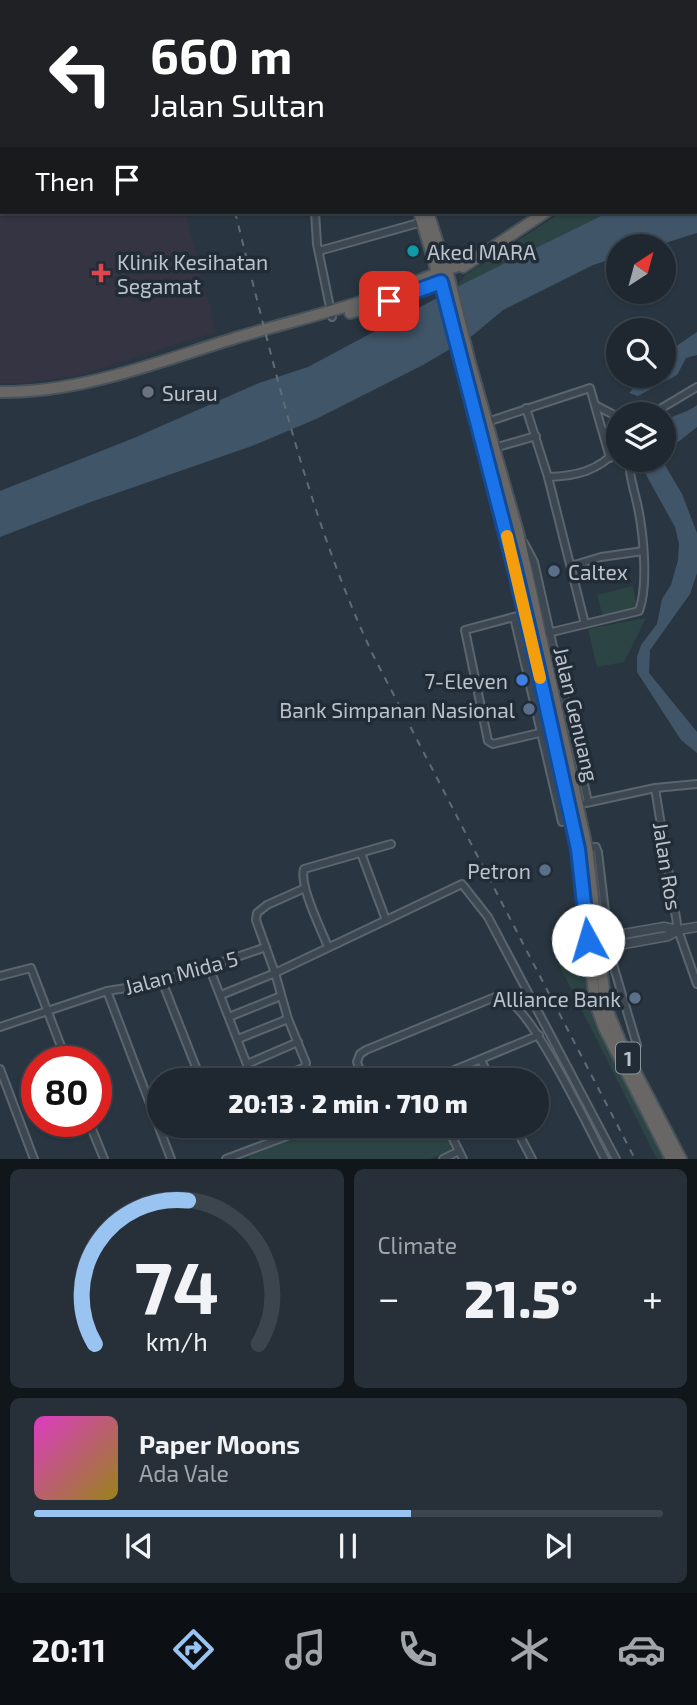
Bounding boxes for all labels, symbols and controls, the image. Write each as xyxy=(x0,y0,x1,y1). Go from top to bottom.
text: 660 m xyxy=(150,25,293,84)
icon: left xyxy=(35,28,126,119)
text: Jalan Sultan xyxy=(150,85,325,123)
icon: arrive xyxy=(108,161,146,199)
text: Then xyxy=(35,165,94,196)
north arrow xyxy=(606,234,676,304)
map controls xyxy=(606,234,676,472)
place label: Aked MARA xyxy=(427,239,536,264)
marker: Aked MARA xyxy=(405,243,421,259)
place label: Klinik Kesihatan Segamat xyxy=(117,249,268,298)
marker: Klinik Kesihatan Segamat xyxy=(91,263,111,283)
pin xyxy=(359,271,419,331)
icon: arrive xyxy=(370,282,408,320)
button: search xyxy=(606,318,676,388)
place label: Surau xyxy=(162,380,218,405)
marker: Surau xyxy=(140,384,156,400)
button: layers xyxy=(606,402,676,472)
place label: Caltex xyxy=(568,559,628,584)
marker: Caltex xyxy=(546,563,562,579)
street label: Jalan Genuang xyxy=(549,644,605,784)
place label: 7-Eleven xyxy=(425,668,508,693)
marker: 7-Eleven xyxy=(514,672,530,688)
place label: Bank Simpanan Nasional xyxy=(279,697,516,722)
marker: Bank Simpanan Nasional xyxy=(521,701,537,717)
street label: Jalan Ros xyxy=(649,820,687,912)
place label: Petron xyxy=(467,858,531,883)
marker: Petron xyxy=(537,862,553,878)
position arrow xyxy=(551,903,625,977)
street label: Jalan Mida 5 xyxy=(122,945,240,999)
place label: Alliance Bank xyxy=(493,986,621,1011)
marker: Alliance Bank xyxy=(627,990,643,1006)
road number: 1 xyxy=(616,1042,640,1074)
speed limit sign: 80 xyxy=(21,1046,112,1137)
text: 20:13 · 2 min · 710 m xyxy=(228,1087,468,1118)
text: Climate xyxy=(378,1231,457,1259)
text: 74 xyxy=(134,1242,219,1330)
text: 21.5° xyxy=(464,1266,578,1328)
text: − xyxy=(378,1274,400,1320)
text: + xyxy=(642,1274,663,1320)
text: km/h xyxy=(146,1326,208,1356)
text: Paper Moons xyxy=(139,1428,300,1459)
text: Ada Vale xyxy=(139,1459,229,1487)
icon: previous xyxy=(120,1527,158,1565)
icon: pause xyxy=(329,1527,367,1565)
icon: next xyxy=(539,1527,577,1565)
icon: directions xyxy=(169,1625,218,1674)
icon: music xyxy=(281,1625,330,1674)
icon: phone xyxy=(393,1625,442,1674)
icon: climate xyxy=(505,1625,554,1674)
icon: car xyxy=(617,1625,666,1674)
text: 20:11 xyxy=(31,1630,106,1668)

